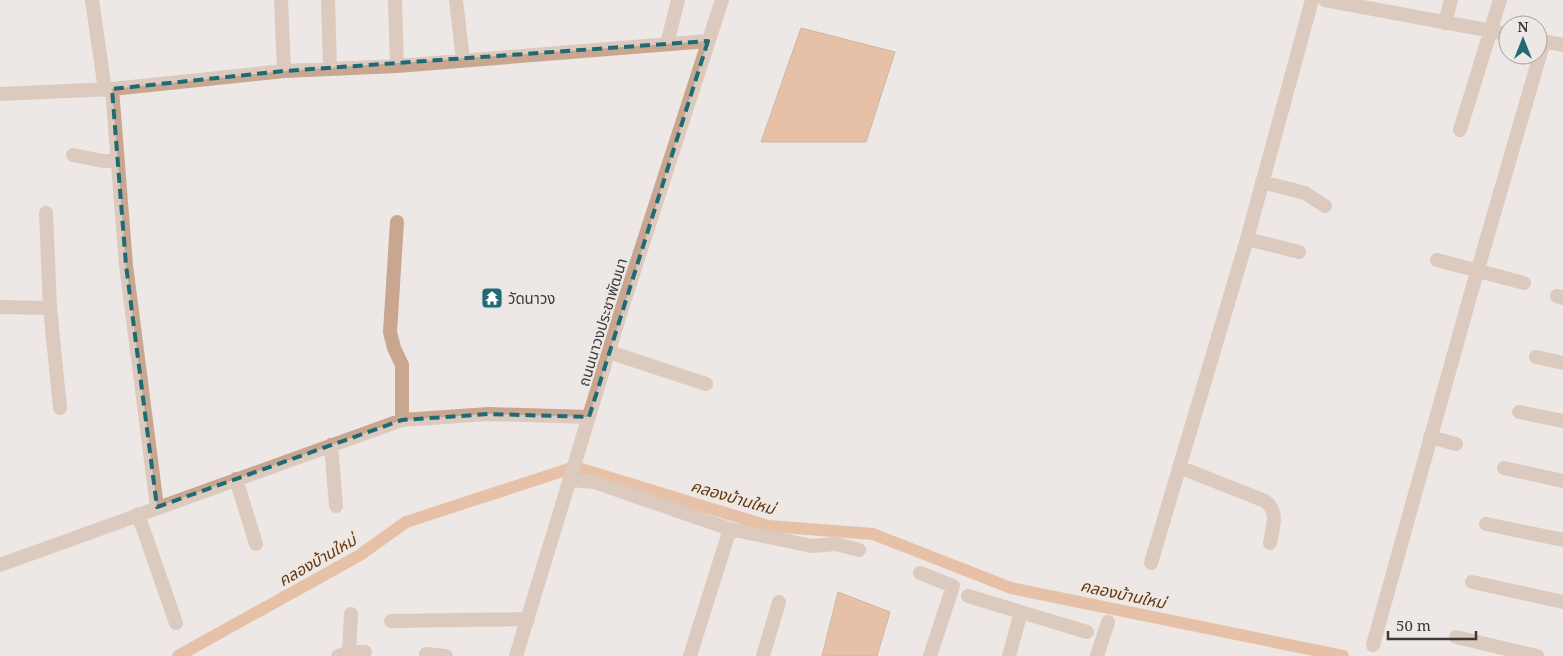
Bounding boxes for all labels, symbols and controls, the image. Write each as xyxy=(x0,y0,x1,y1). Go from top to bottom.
north arrow xyxy=(1498,15,1548,65)
text: N xyxy=(1517,17,1529,36)
street label: ถนนนาวงประชาพัฒนา xyxy=(573,255,631,389)
temple icon: วัดนาวง xyxy=(480,286,504,310)
place label: วัดนาวง xyxy=(508,288,555,308)
water label: คลองบ้านใหม่ xyxy=(688,474,780,520)
water label: คลองบ้านใหม่ xyxy=(274,528,362,591)
water label: คลองบ้านใหม่ xyxy=(1078,574,1170,614)
scale bar xyxy=(1388,608,1476,640)
text: 50 m xyxy=(1396,615,1431,635)

